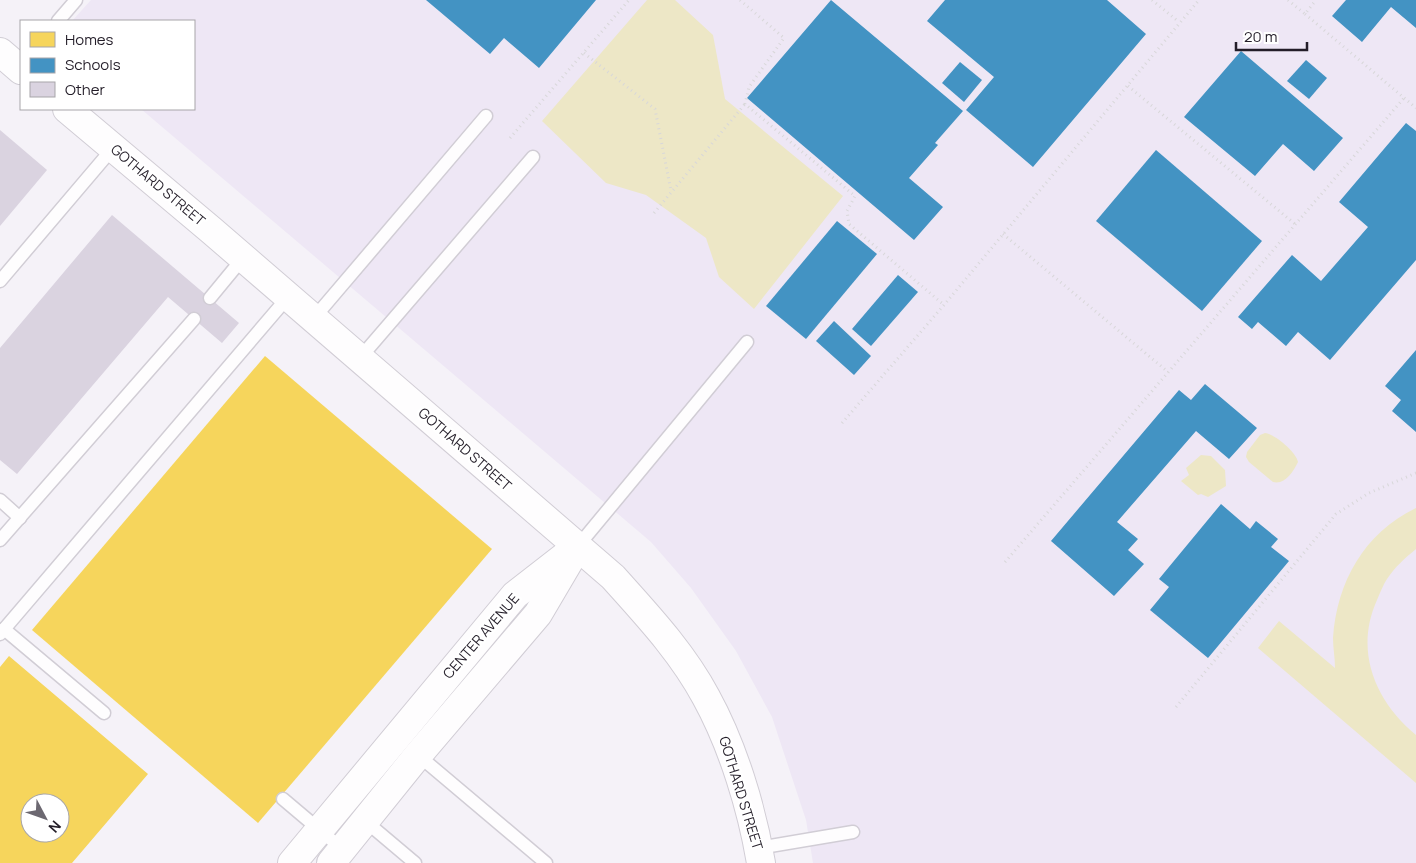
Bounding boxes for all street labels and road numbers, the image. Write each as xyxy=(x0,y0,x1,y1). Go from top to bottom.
street label: GOTHARD STREET xyxy=(107,140,210,230)
street label: GOTHARD STREET xyxy=(415,403,516,495)
street label: CENTER AVENUE xyxy=(438,589,523,682)
street label: GOTHARD STREET xyxy=(715,734,768,853)

